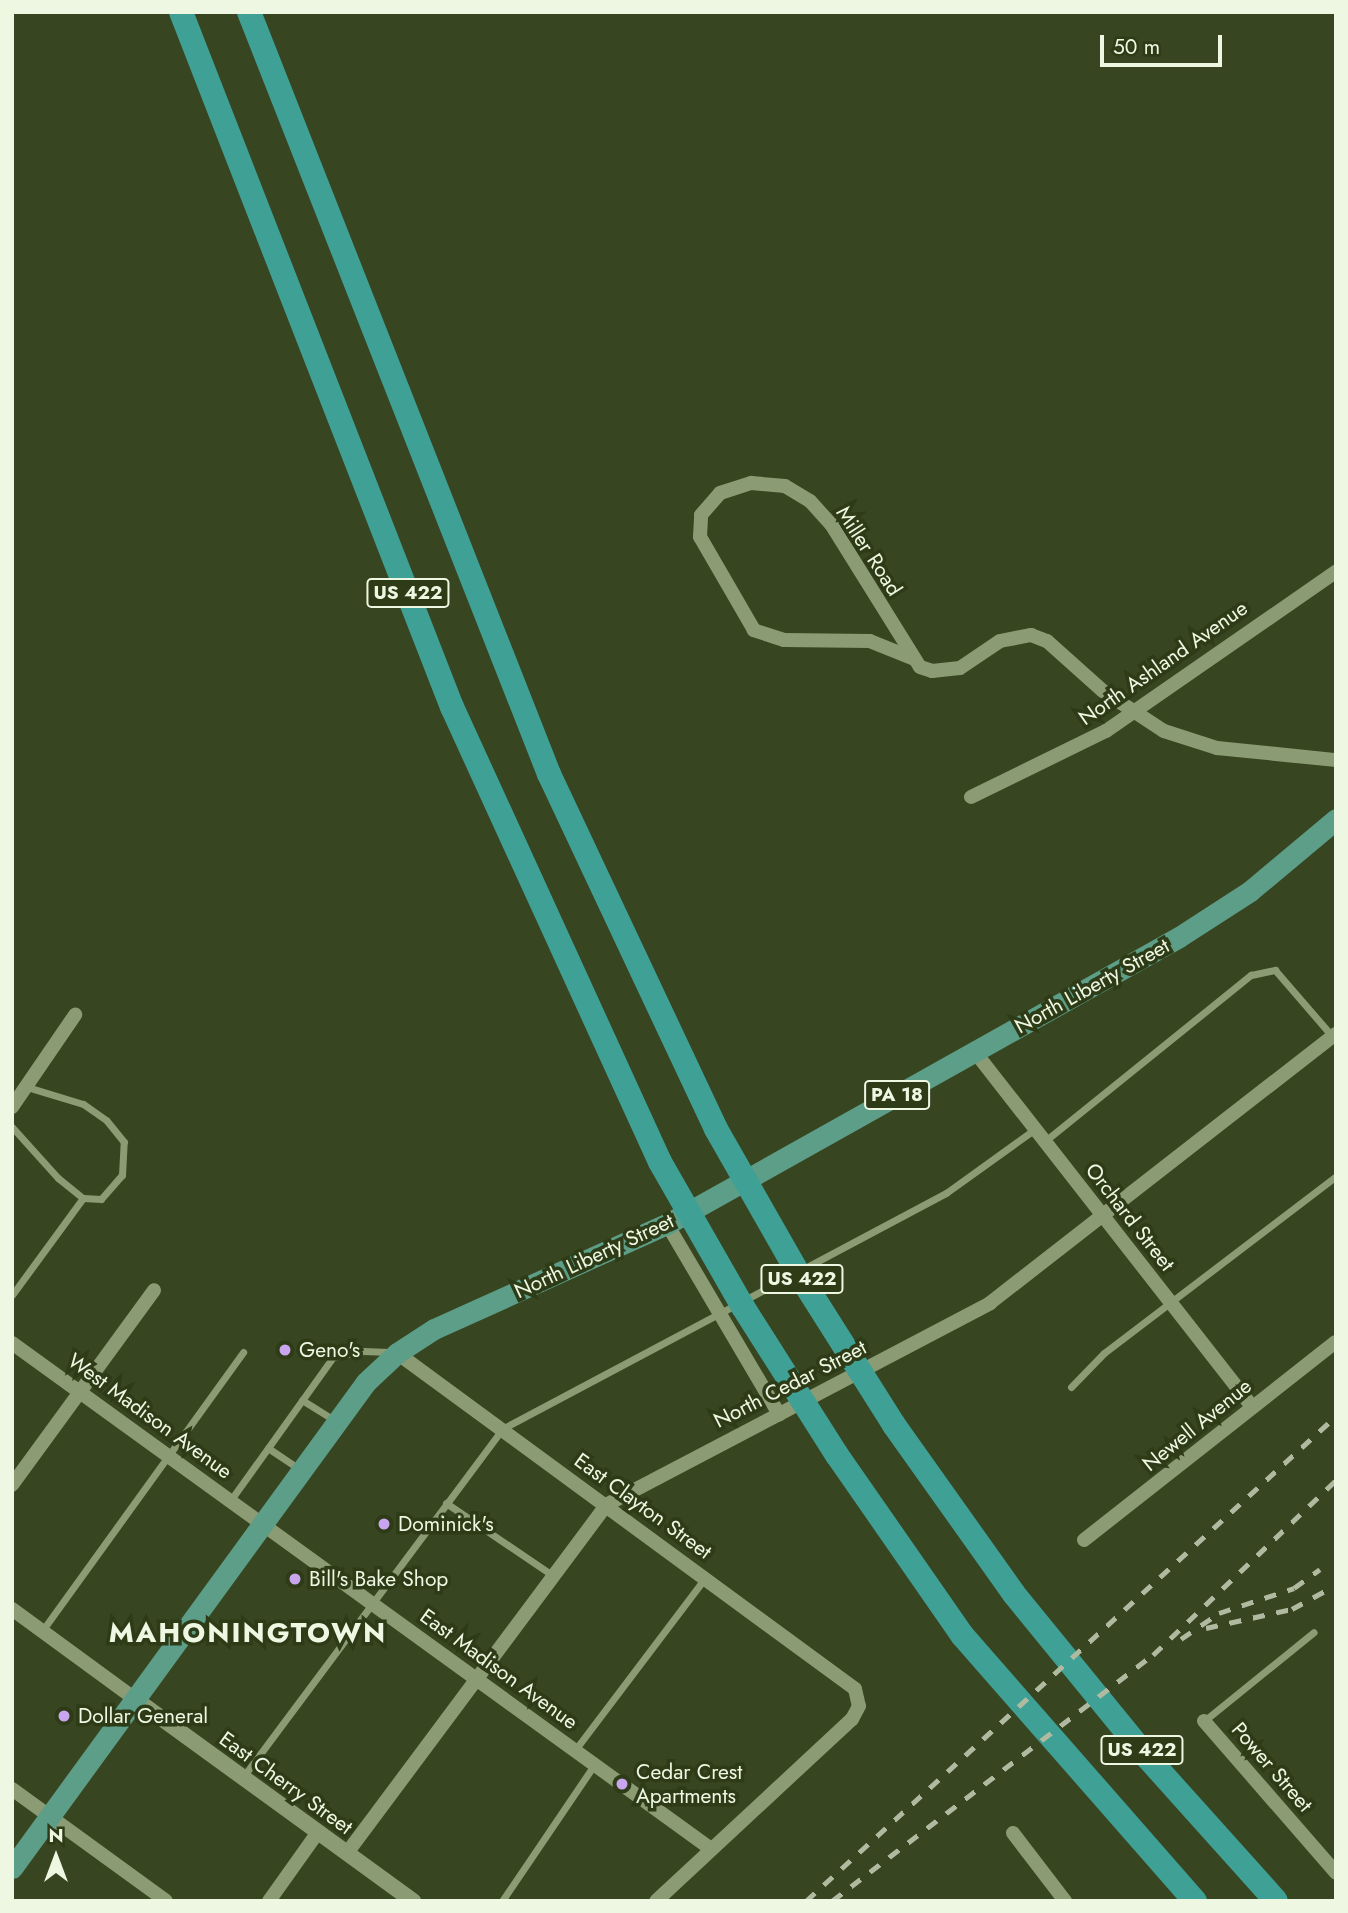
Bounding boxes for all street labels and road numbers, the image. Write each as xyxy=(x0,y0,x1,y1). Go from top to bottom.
street label: Miller Road xyxy=(831,501,907,601)
road number: US 422 xyxy=(366,578,450,608)
street label: North Ashland Avenue xyxy=(1074,595,1252,731)
street label: North Liberty Street xyxy=(1010,933,1174,1039)
road number: PA 18 xyxy=(864,1079,930,1110)
street label: Orchard Street xyxy=(1080,1158,1180,1276)
street label: North Liberty Street xyxy=(510,1208,678,1304)
road number: US 422 xyxy=(760,1264,844,1294)
street label: North Cedar Street xyxy=(709,1335,871,1433)
street label: West Madison Avenue xyxy=(63,1348,237,1484)
street label: Newell Avenue xyxy=(1137,1373,1257,1477)
street label: East Clayton Street xyxy=(569,1448,717,1564)
street label: East Madison Avenue xyxy=(415,1603,583,1735)
street label: Power Street xyxy=(1226,1717,1318,1817)
street label: East Cherry Street xyxy=(215,1726,357,1840)
road number: US 422 xyxy=(1100,1734,1184,1766)

